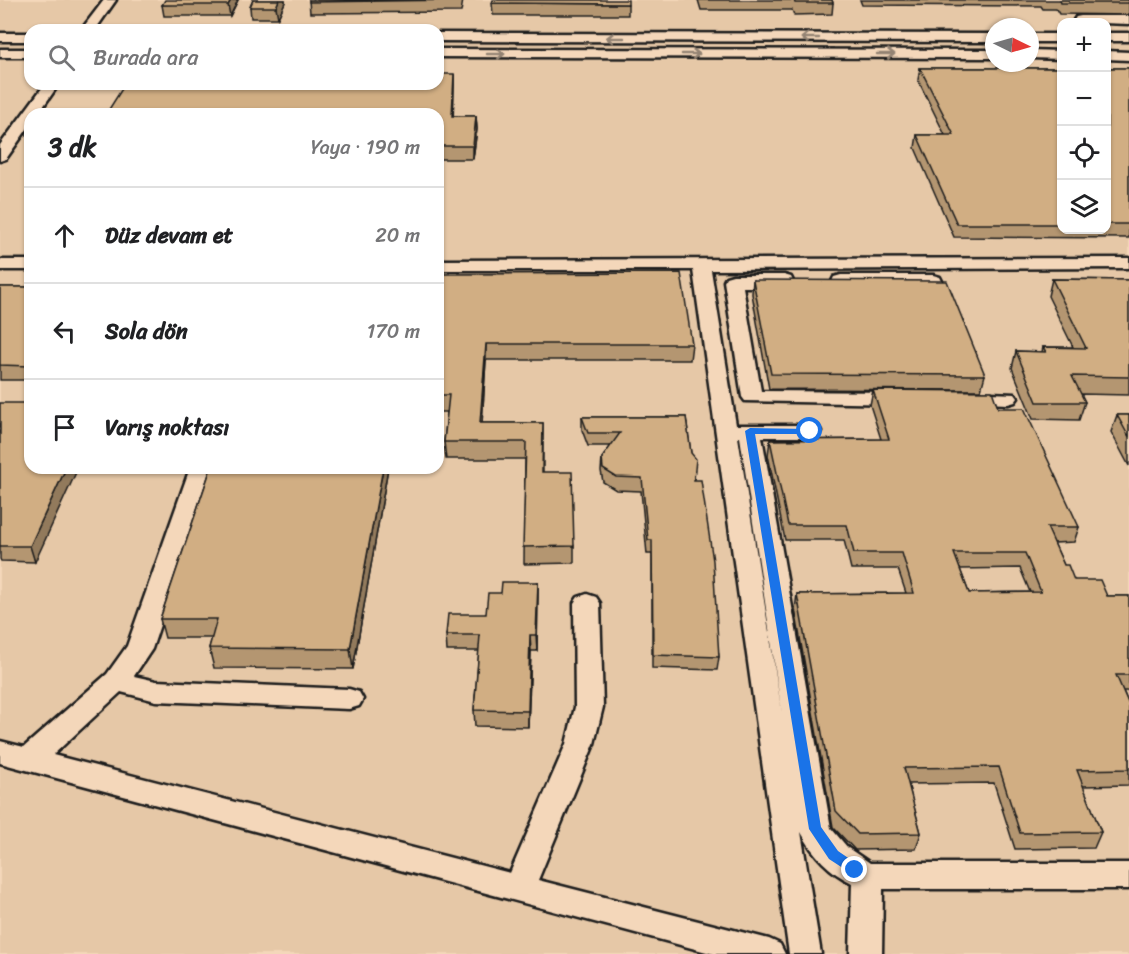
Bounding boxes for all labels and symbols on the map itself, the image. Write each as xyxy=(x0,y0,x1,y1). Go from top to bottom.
north arrow xyxy=(985,18,1039,72)
one-way arrow xyxy=(605,32,625,44)
one-way arrow xyxy=(800,32,820,44)
one-way arrow xyxy=(486,48,506,60)
one-way arrow xyxy=(681,48,701,60)
one-way arrow xyxy=(876,48,896,60)
route start xyxy=(796,417,822,443)
route end xyxy=(841,856,867,882)

